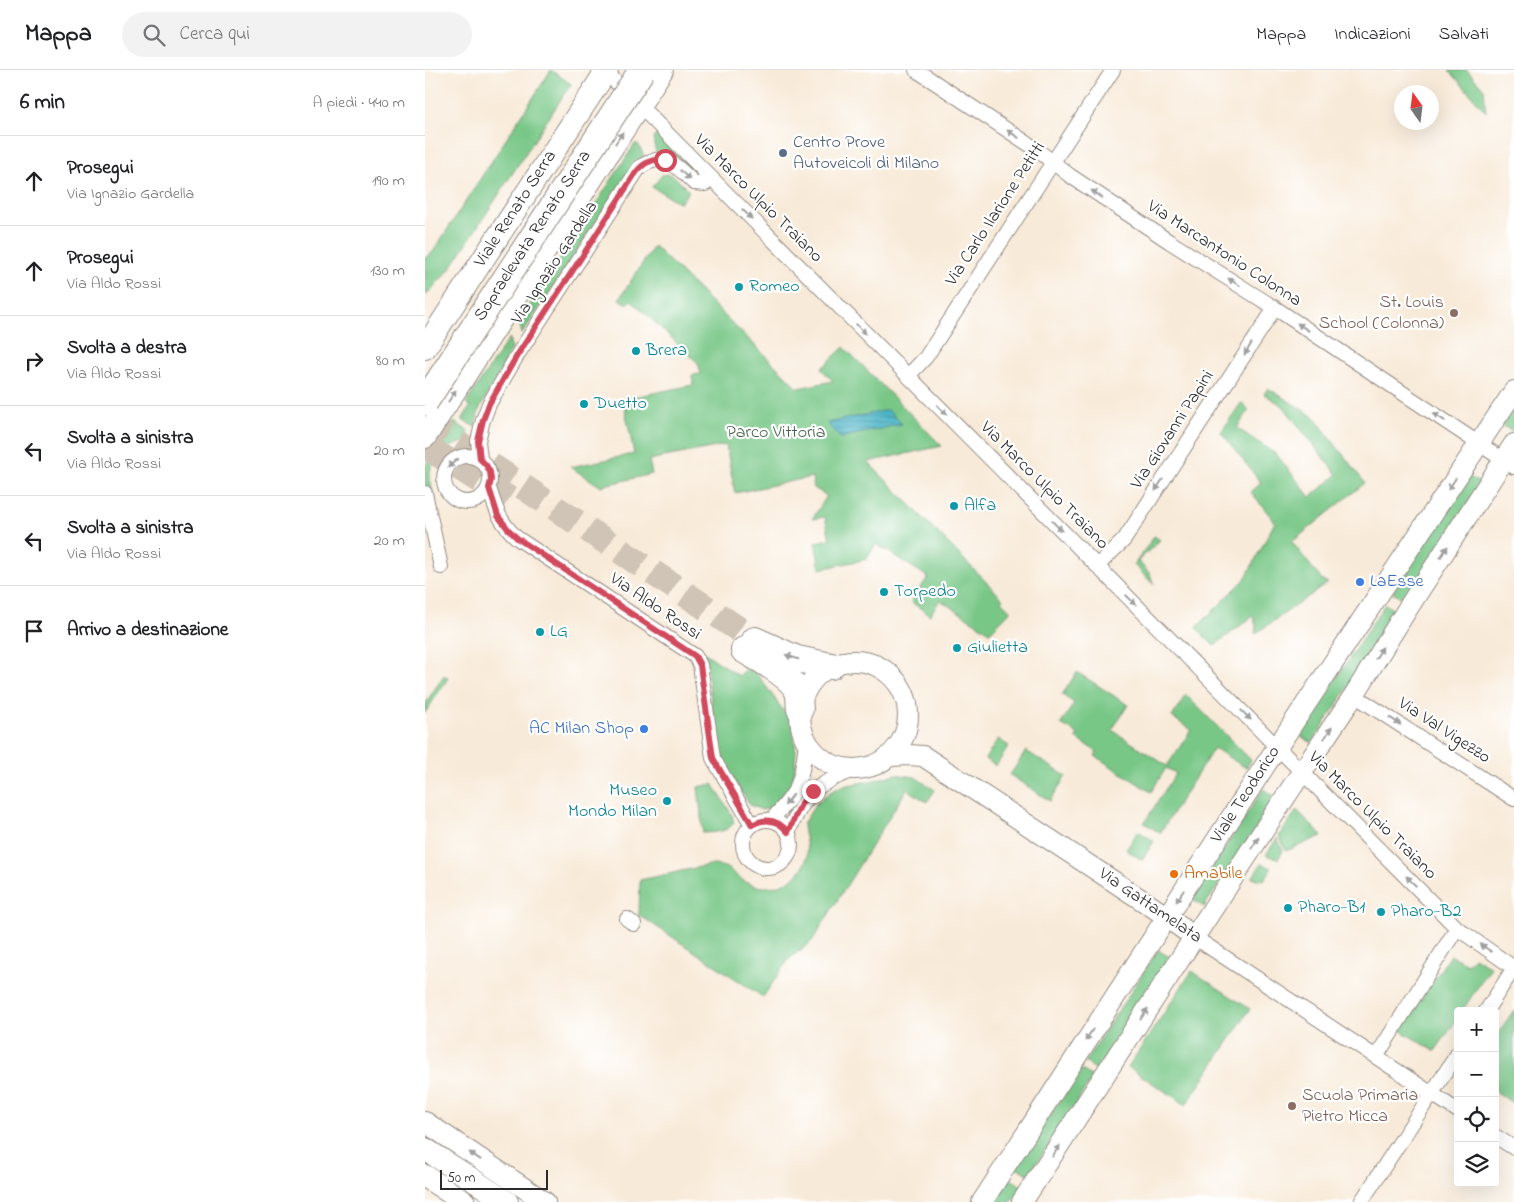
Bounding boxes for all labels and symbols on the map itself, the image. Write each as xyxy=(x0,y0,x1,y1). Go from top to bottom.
north arrow xyxy=(1394,85,1439,130)
street label: Via Marco Ulpio Traiano xyxy=(687,128,828,269)
one-way arrow xyxy=(1006,129,1020,139)
place label: Centro Prove Autoveicoli di Milano xyxy=(793,130,939,177)
one-way arrow xyxy=(614,131,624,145)
street label: Via Carlo Ilarione Petitti xyxy=(939,137,1053,292)
street label: Viale Renato Serra xyxy=(468,145,564,274)
street label: Sopraelevata Renato Serra xyxy=(468,145,598,327)
marker: Centro Prove Autoveicoli di Milano xyxy=(777,147,789,159)
route start xyxy=(654,149,677,172)
one-way arrow xyxy=(679,169,691,181)
one-way arrow xyxy=(1091,189,1104,199)
street label: Via Marcantonio Colonna xyxy=(1141,194,1306,314)
street label: Via Ignazio Gardella xyxy=(505,196,606,331)
one-way arrow xyxy=(740,208,752,220)
place label: Romeo xyxy=(749,274,800,300)
one-way arrow xyxy=(1227,278,1240,287)
marker: Romeo xyxy=(733,281,745,293)
place label: St. Louis School (Colonna) xyxy=(1319,290,1444,337)
marker: St. Louis School (Colonna) xyxy=(1448,307,1460,319)
one-way arrow xyxy=(855,323,867,335)
one-way arrow xyxy=(1297,323,1310,332)
place label: Brera xyxy=(645,338,687,364)
one-way arrow xyxy=(1243,343,1253,356)
marker: Brera xyxy=(630,345,642,357)
street label: Via Giovanni Papini xyxy=(1124,365,1221,495)
one-way arrow xyxy=(447,390,456,403)
place label: Duetto xyxy=(593,391,647,417)
marker: Duetto xyxy=(578,398,590,410)
one-way arrow xyxy=(936,404,948,416)
one-way arrow xyxy=(1432,412,1446,422)
street label: Via Marco Ulpio Traiano xyxy=(973,415,1114,556)
park label: Parco Vittoria xyxy=(726,420,826,446)
one-way arrow xyxy=(446,457,459,468)
one-way arrow xyxy=(1448,477,1457,491)
one-way arrow xyxy=(1155,479,1164,492)
place label: Alfa xyxy=(964,493,996,519)
marker: Alfa xyxy=(948,500,960,512)
one-way arrow xyxy=(1051,519,1063,531)
one-way arrow xyxy=(1439,545,1448,559)
street label: Via Aldo Rossi xyxy=(603,566,706,647)
place label: LaEsse xyxy=(1370,569,1425,595)
marker: LaEsse xyxy=(1354,576,1366,588)
place label: Torpedo xyxy=(894,579,956,605)
marker: Torpedo xyxy=(878,586,890,598)
one-way arrow xyxy=(1125,594,1137,606)
place label: LG xyxy=(550,619,568,645)
marker: LG xyxy=(534,626,546,638)
place label: Giulietta xyxy=(967,635,1028,661)
marker: Giulietta xyxy=(951,642,963,654)
one-way arrow xyxy=(1375,647,1384,660)
one-way arrow xyxy=(784,653,799,661)
street label: Via Val Vigezzo xyxy=(1391,691,1495,772)
one-way arrow xyxy=(1240,709,1252,721)
place label: AC Milan Shop xyxy=(529,716,634,742)
one-way arrow xyxy=(1388,716,1401,726)
marker: AC Milan Shop xyxy=(638,723,650,735)
one-way arrow xyxy=(1323,727,1333,740)
street label: Viale Teodorico xyxy=(1204,741,1287,850)
street label: Via Marco Ulpio Traiano xyxy=(1301,745,1442,886)
place label: Museo Mondo Milan xyxy=(568,778,657,825)
route end xyxy=(802,780,825,803)
one-way arrow xyxy=(784,793,794,807)
marker: Museo Mondo Milan xyxy=(661,795,673,807)
one-way arrow xyxy=(1250,836,1260,849)
street label: Via Gattamelata xyxy=(1092,861,1207,950)
place label: Amabile xyxy=(1184,861,1244,887)
marker: Amabile xyxy=(1168,868,1180,880)
one-way arrow xyxy=(1405,875,1417,887)
one-way arrow xyxy=(1175,889,1184,902)
place label: Pharo-B1 xyxy=(1298,895,1365,921)
place label: Pharo-B2 xyxy=(1391,899,1461,925)
marker: Pharo-B1 xyxy=(1282,902,1294,914)
marker: Pharo-B2 xyxy=(1375,906,1387,918)
one-way arrow xyxy=(1479,943,1492,953)
one-way arrow xyxy=(1139,1008,1149,1021)
one-way arrow xyxy=(1085,1029,1094,1042)
place label: Scuola Primaria Pietro Micca xyxy=(1302,1083,1418,1130)
marker: Scuola Primaria Pietro Micca xyxy=(1286,1100,1298,1112)
one-way arrow xyxy=(1051,1144,1061,1157)
one-way arrow xyxy=(468,1151,481,1161)
scale bar xyxy=(440,1167,547,1190)

